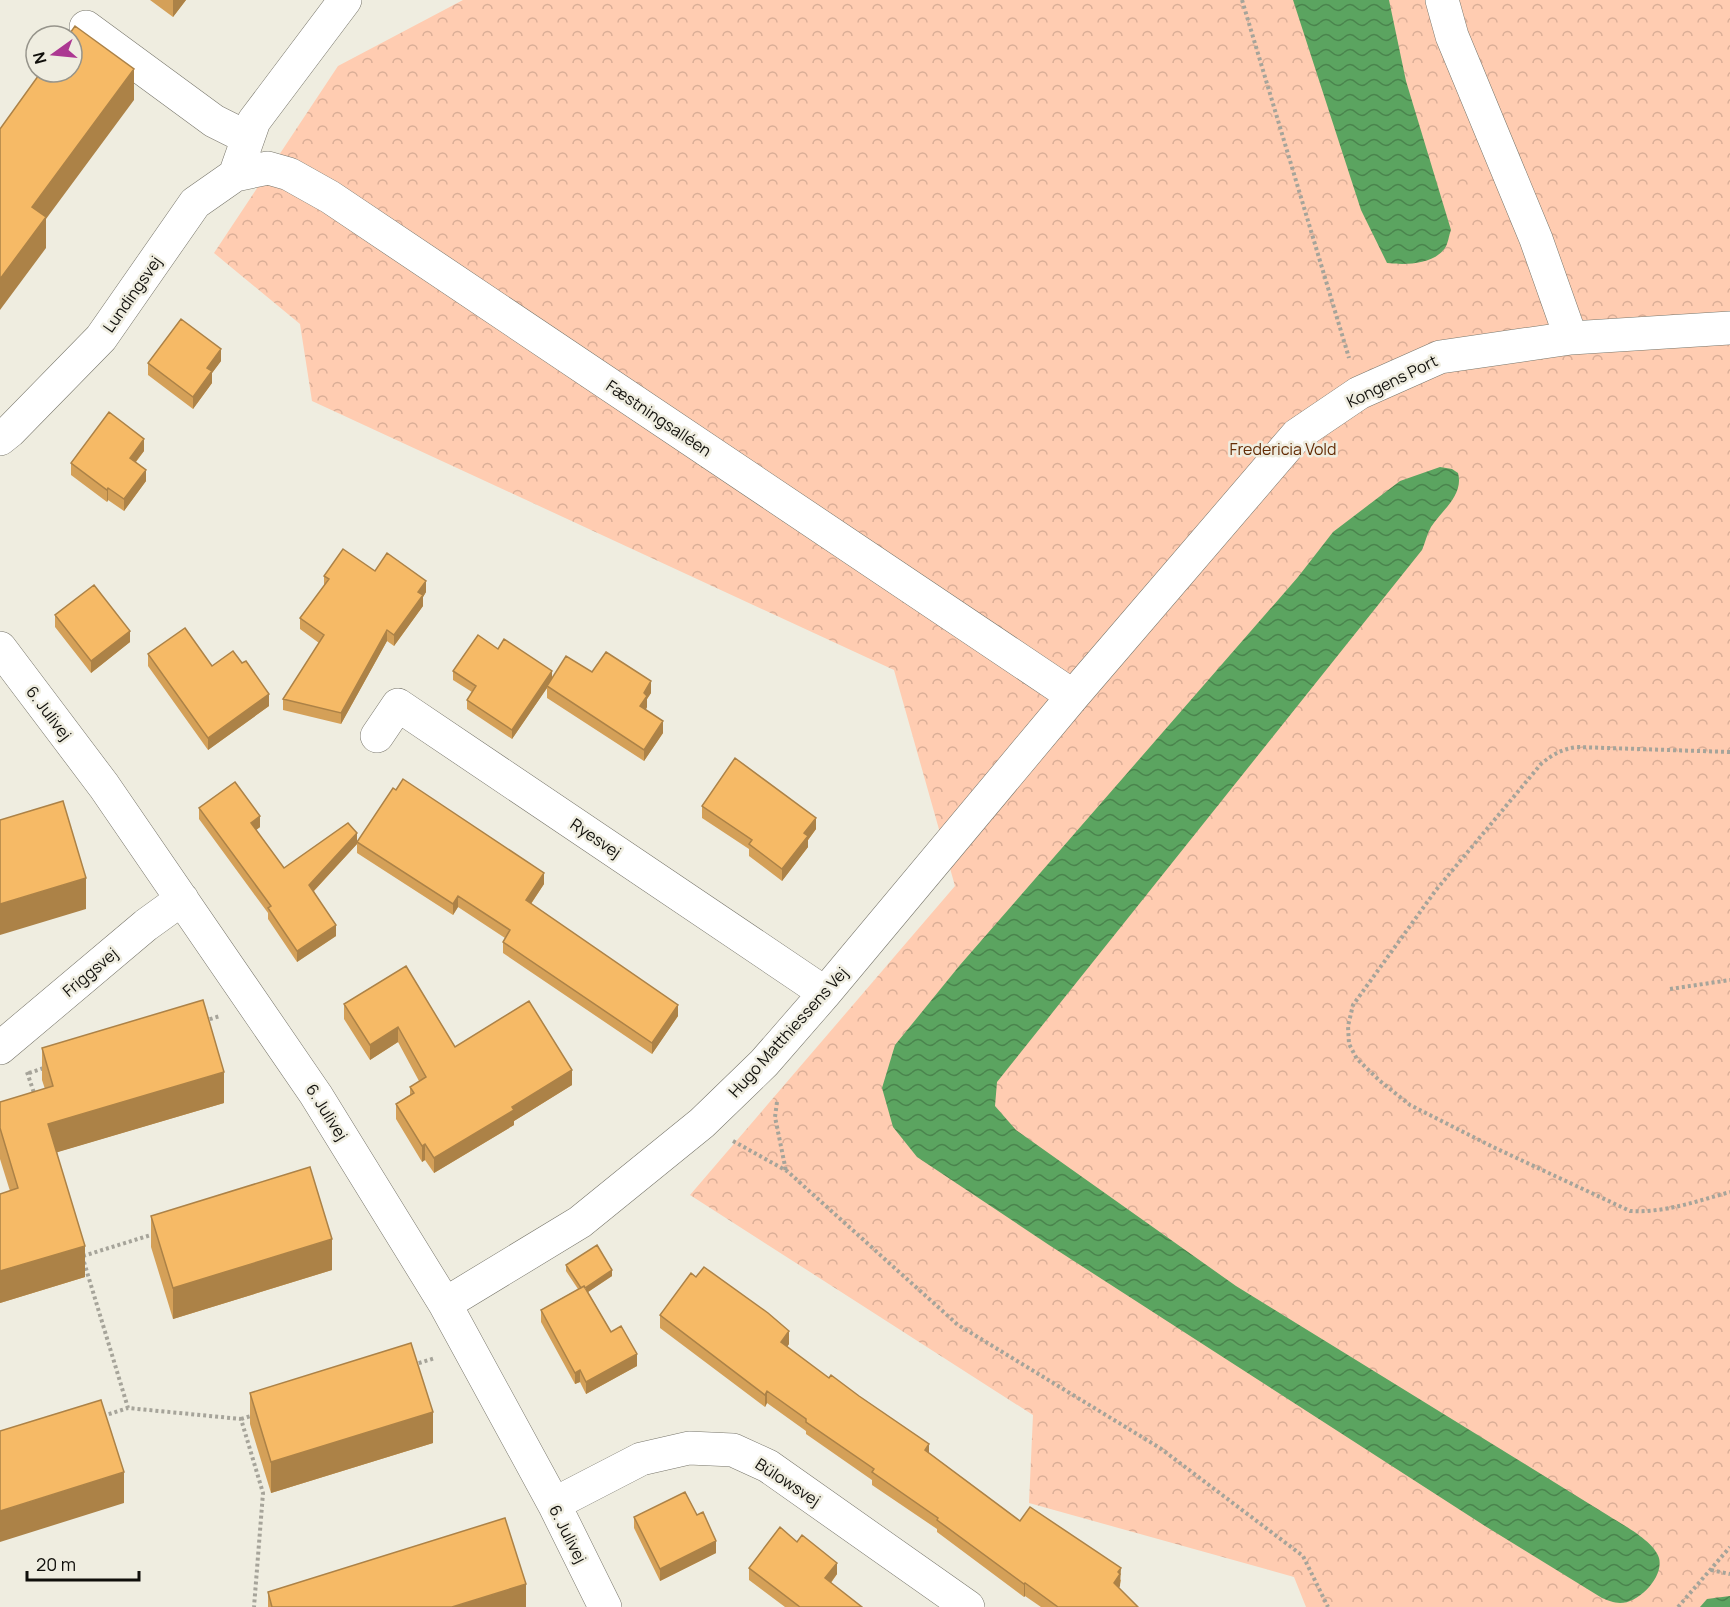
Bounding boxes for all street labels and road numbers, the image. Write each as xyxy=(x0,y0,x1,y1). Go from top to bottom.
street label: Lundingsvej xyxy=(98,251,166,337)
street label: Kongens Port xyxy=(1343,349,1441,413)
street label: Fæstningsalléen xyxy=(602,375,716,461)
street label: 6. Julivej xyxy=(21,681,77,745)
street label: Ryesvej xyxy=(566,813,626,863)
street label: Friggsvej xyxy=(58,942,122,1002)
street label: Hugo Matthiessens Vej xyxy=(723,962,853,1102)
street label: 6. Julivej xyxy=(301,1080,353,1144)
street label: Bülowsvej xyxy=(751,1453,825,1511)
street label: 6. Julivej xyxy=(544,1501,592,1567)

